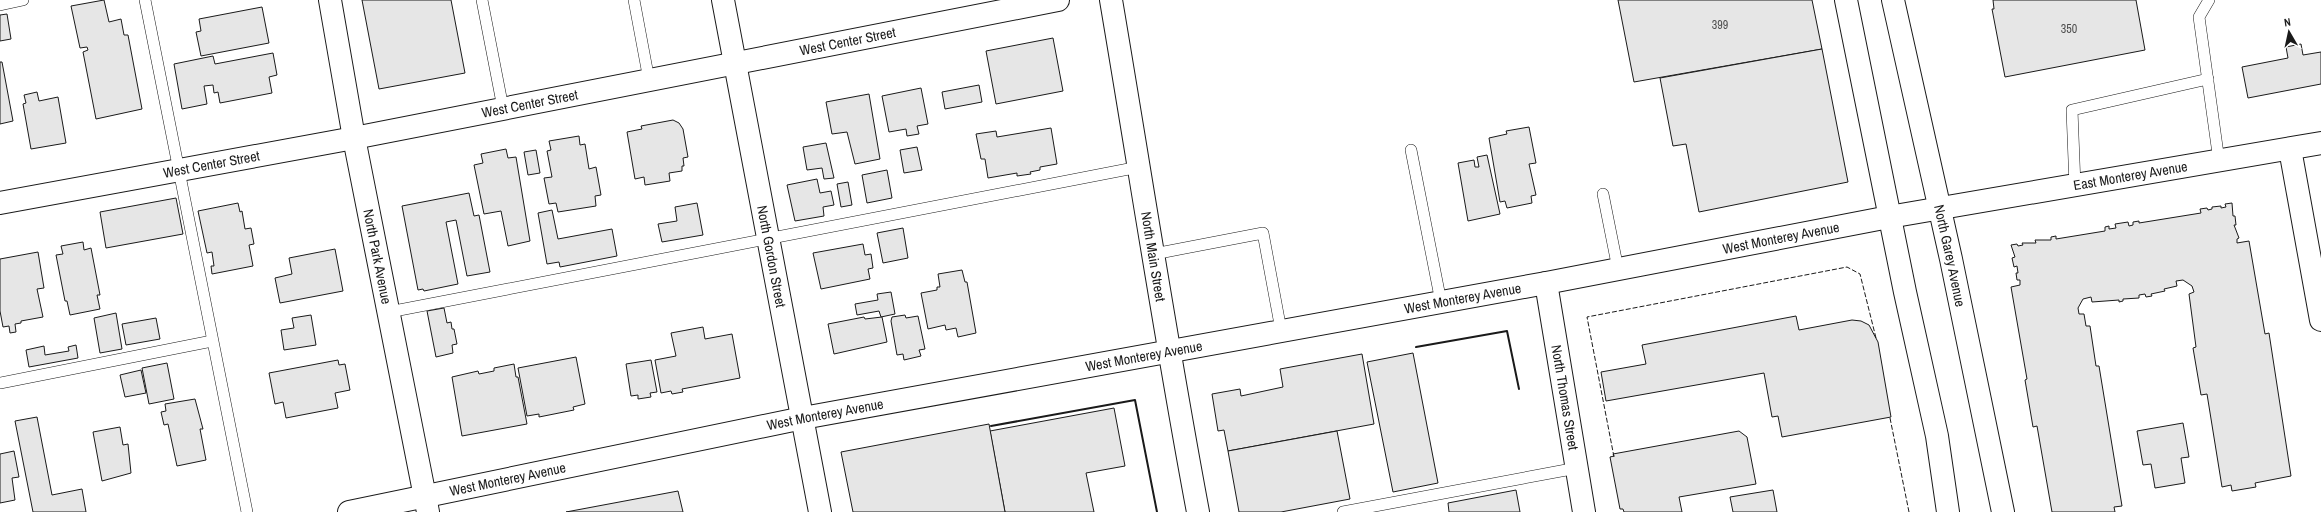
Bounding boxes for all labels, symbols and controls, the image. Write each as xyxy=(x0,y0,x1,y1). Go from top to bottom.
north arrow xyxy=(2269,12,2309,52)
text: N xyxy=(2283,15,2292,30)
house number: 399 xyxy=(1712,17,1728,33)
house number: 350 xyxy=(2061,21,2077,37)
street label: West Center Street xyxy=(798,23,897,59)
street label: West Center Street xyxy=(480,85,579,122)
street label: West Center Street xyxy=(162,147,261,182)
street label: East Monterey Avenue xyxy=(2072,157,2189,194)
street label: North Garey Avenue xyxy=(1930,203,1970,308)
street label: North Gordon Street xyxy=(753,204,790,309)
street label: North Park Avenue xyxy=(359,208,396,306)
street label: North Main Street xyxy=(1137,210,1170,303)
street label: West Monterey Avenue xyxy=(1721,218,1841,258)
street label: West Monterey Avenue xyxy=(1403,279,1522,318)
street label: West Monterey Avenue xyxy=(1084,337,1204,376)
street label: North Thomas Street xyxy=(1547,343,1583,451)
street label: West Monterey Avenue xyxy=(765,395,885,434)
street label: West Monterey Avenue xyxy=(448,458,567,500)

